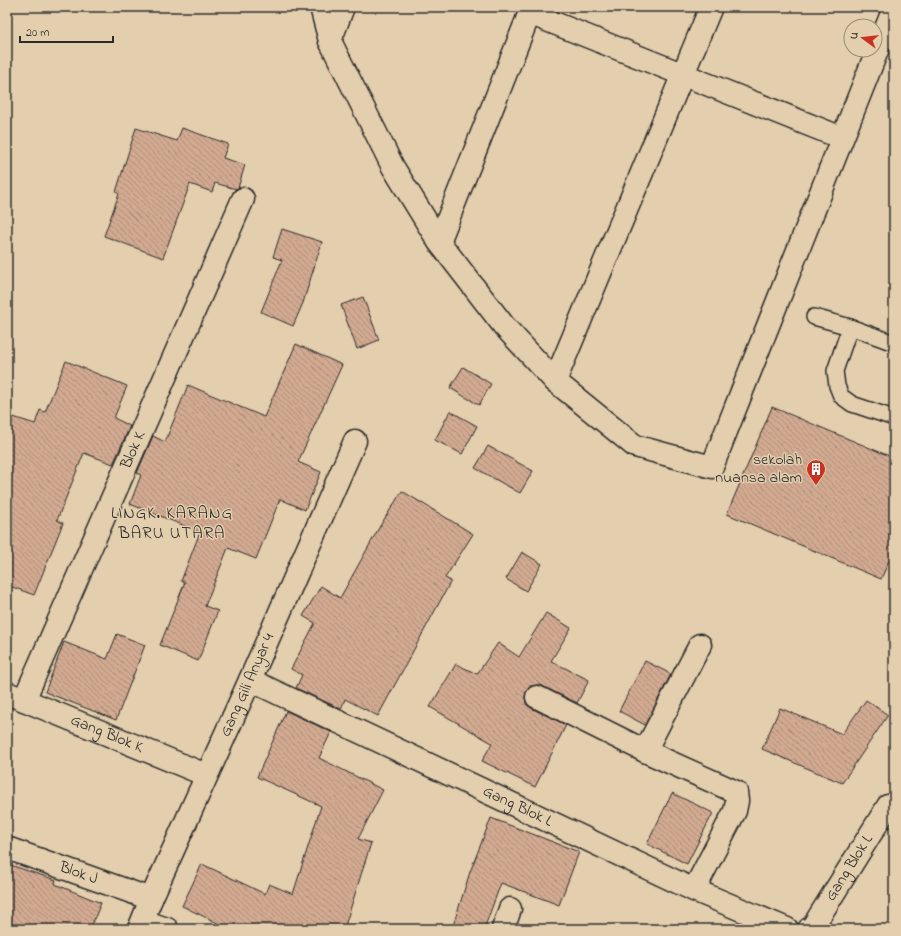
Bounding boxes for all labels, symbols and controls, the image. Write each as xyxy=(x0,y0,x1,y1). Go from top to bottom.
scale bar xyxy=(20,18,113,44)
north arrow xyxy=(843,18,883,58)
text: 20 m xyxy=(26,24,49,42)
text: U xyxy=(846,30,863,41)
street label: Blok K xyxy=(114,427,152,474)
place label: sekolah nuansa alam xyxy=(715,448,802,490)
building icon: sekolah nuansa alam xyxy=(805,458,827,486)
district label: LINGK. KARANG BARU UTARA xyxy=(111,501,233,546)
street label: Gang Gili Anyar 4 xyxy=(214,629,281,741)
street label: Gang Blok K xyxy=(67,708,147,760)
street label: Gang Blok L xyxy=(479,780,557,833)
street label: Gang Blok L xyxy=(819,830,880,906)
street label: Blok J xyxy=(55,855,101,891)

